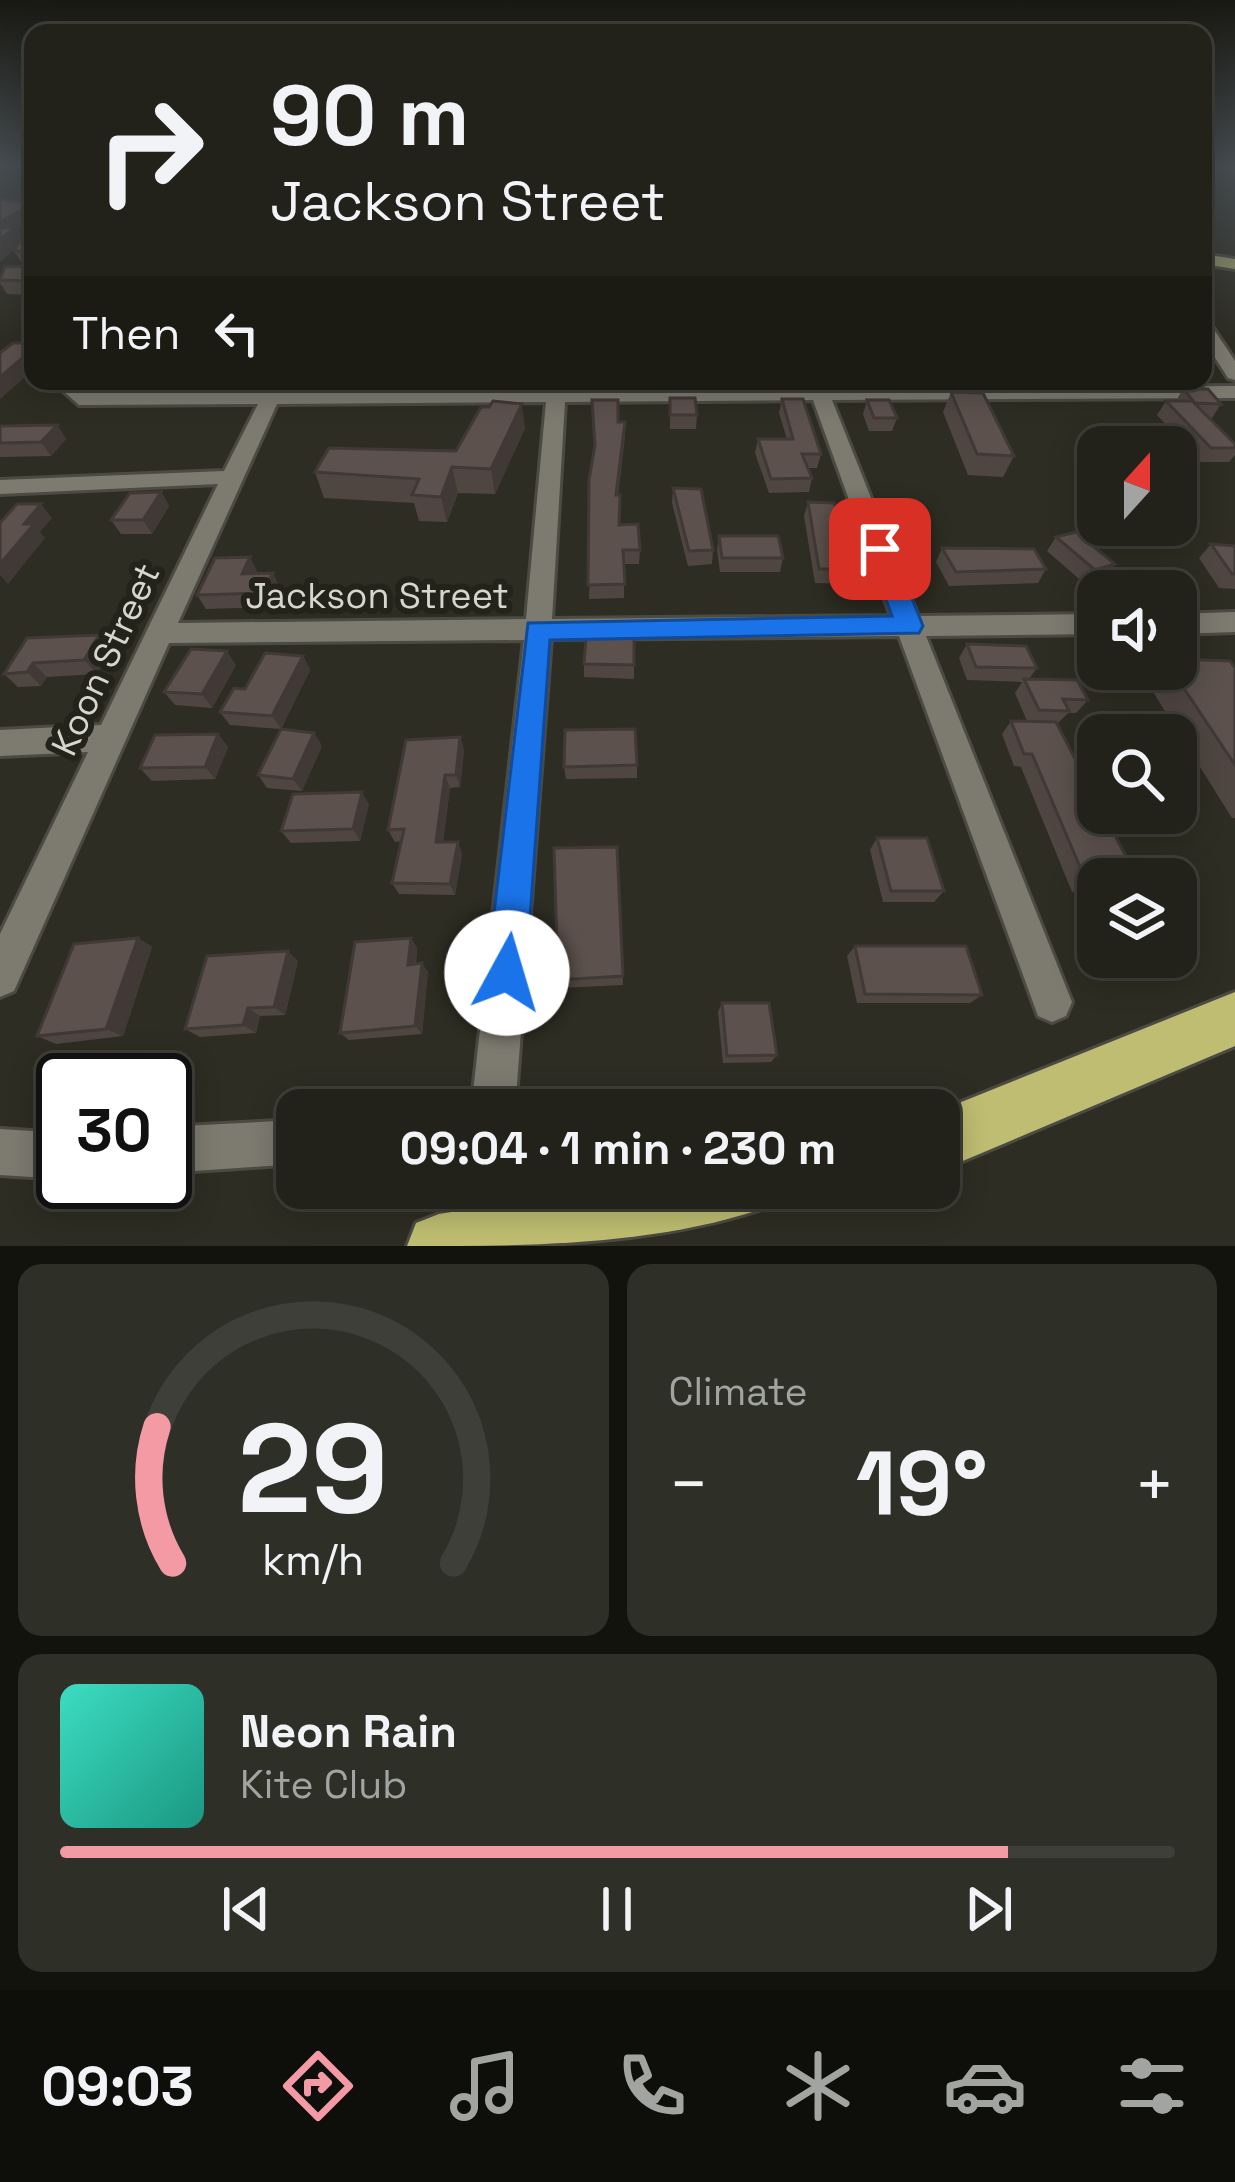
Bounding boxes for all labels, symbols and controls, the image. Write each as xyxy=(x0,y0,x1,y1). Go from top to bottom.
text: 90 m xyxy=(270,62,469,170)
icon: right xyxy=(72,72,228,228)
text: Jackson Street xyxy=(270,167,666,236)
icon: left xyxy=(204,300,270,366)
text: Then xyxy=(72,305,180,362)
north arrow xyxy=(1077,426,1197,546)
map controls xyxy=(1077,426,1197,978)
pin xyxy=(829,498,931,600)
icon: arrive xyxy=(847,516,913,582)
street label: Koon Street xyxy=(41,556,171,763)
button: sound xyxy=(1077,570,1197,690)
street label: Jackson Street xyxy=(245,573,509,619)
button: search xyxy=(1077,714,1197,834)
button: layers xyxy=(1077,858,1197,978)
position arrow xyxy=(444,910,570,1036)
speed limit sign: 30 xyxy=(36,1053,192,1209)
text: 09:04 · 1 min · 230 m xyxy=(400,1120,836,1177)
text: Climate xyxy=(669,1367,808,1416)
text: 29 xyxy=(238,1389,389,1548)
text: 19° xyxy=(856,1426,988,1541)
text: − xyxy=(669,1442,709,1526)
text: + xyxy=(1134,1442,1175,1526)
text: km/h xyxy=(262,1533,364,1588)
text: Neon Rain xyxy=(240,1703,457,1760)
text: Kite Club xyxy=(240,1760,407,1809)
icon: previous xyxy=(213,1876,279,1942)
icon: pause xyxy=(584,1876,650,1942)
icon: next xyxy=(956,1876,1022,1942)
icon: directions xyxy=(276,2044,360,2128)
icon: music xyxy=(443,2044,527,2128)
icon: phone xyxy=(610,2044,694,2128)
icon: climate xyxy=(776,2044,860,2128)
icon: car xyxy=(943,2044,1027,2128)
icon: filters xyxy=(1110,2044,1194,2128)
text: 09:03 xyxy=(41,2052,194,2121)

